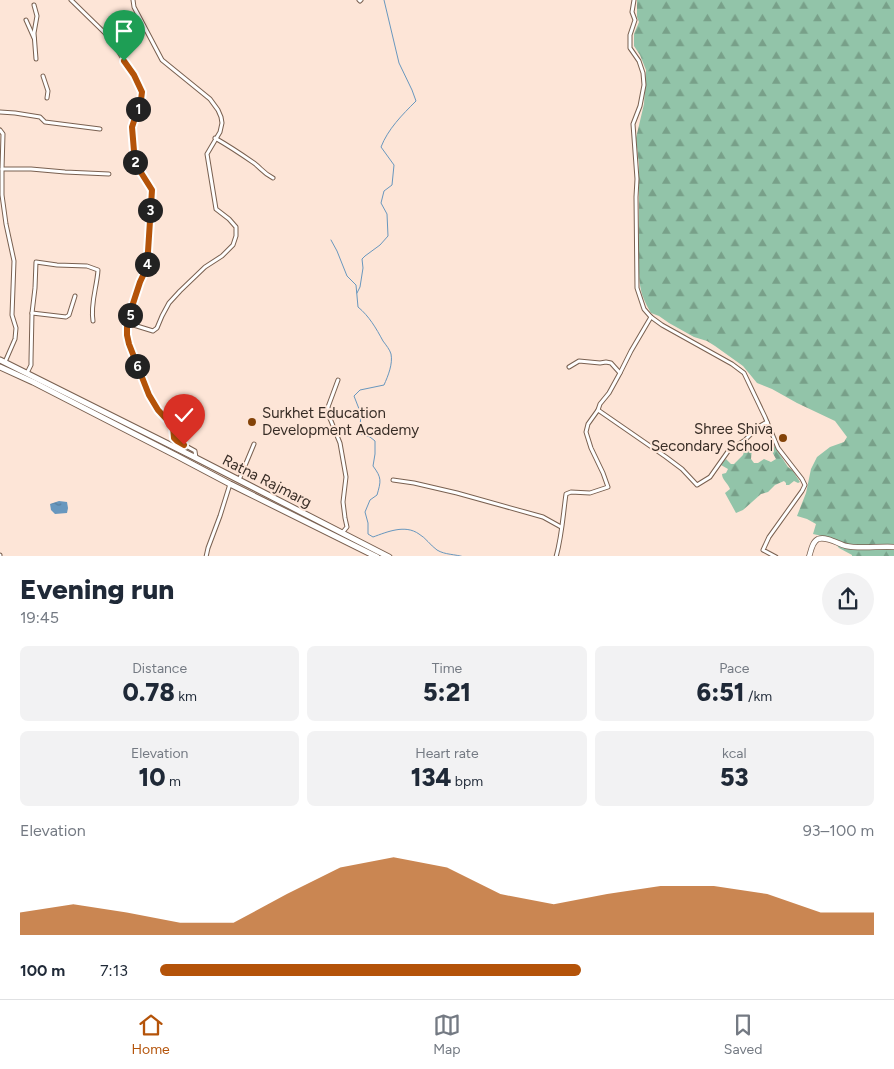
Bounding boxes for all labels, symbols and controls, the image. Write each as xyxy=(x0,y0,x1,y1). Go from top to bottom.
pin xyxy=(103,10,145,61)
icon: arrive xyxy=(110,17,138,45)
pin: 1 xyxy=(126,96,150,122)
text: 1 xyxy=(136,101,141,118)
pin: 2 xyxy=(122,150,148,174)
text: 2 xyxy=(131,154,140,171)
pin: 3 xyxy=(138,198,162,222)
text: 3 xyxy=(147,202,154,219)
pin: 4 xyxy=(134,252,160,276)
text: 4 xyxy=(143,256,152,273)
pin: 5 xyxy=(118,302,142,328)
text: 5 xyxy=(126,307,135,324)
pin: 6 xyxy=(124,354,150,378)
text: 6 xyxy=(133,358,142,375)
pin xyxy=(163,394,205,445)
icon: check xyxy=(170,401,198,429)
place label: Surkhet Education Development Academy xyxy=(262,404,419,439)
marker: Surkhet Education Development Academy xyxy=(246,416,258,428)
place label: Shree Shiva Secondary School xyxy=(651,420,773,455)
marker: Shree Shiva Secondary School xyxy=(777,432,789,444)
street label: Ratna Rajmarg xyxy=(219,451,315,511)
text: Evening run xyxy=(20,572,174,606)
button: share xyxy=(822,573,874,625)
text: 19:45 xyxy=(20,608,59,627)
text: Distance xyxy=(132,660,187,677)
text: Time xyxy=(432,660,462,677)
text: Pace xyxy=(719,660,749,677)
text: 0.78 xyxy=(122,677,175,707)
text: 5:21 xyxy=(423,677,471,707)
text: 6:51 xyxy=(697,677,745,707)
text: km xyxy=(175,688,197,705)
text: /km xyxy=(745,688,772,705)
text: Elevation xyxy=(131,745,188,762)
text: Heart rate xyxy=(415,745,479,762)
text: kcal xyxy=(722,745,747,762)
text: 10 xyxy=(139,762,165,792)
text: 134 xyxy=(411,762,451,792)
text: 53 xyxy=(720,762,749,792)
text: m xyxy=(165,773,181,790)
text: bpm xyxy=(451,773,483,790)
text: Elevation xyxy=(20,821,86,840)
text: 93–100 m xyxy=(803,821,874,840)
text: 100 m xyxy=(20,961,65,980)
text: 7:13 xyxy=(100,961,128,980)
tab: Home xyxy=(132,1011,170,1058)
tab: Map xyxy=(433,1011,461,1058)
tab: Saved xyxy=(724,1011,762,1058)

